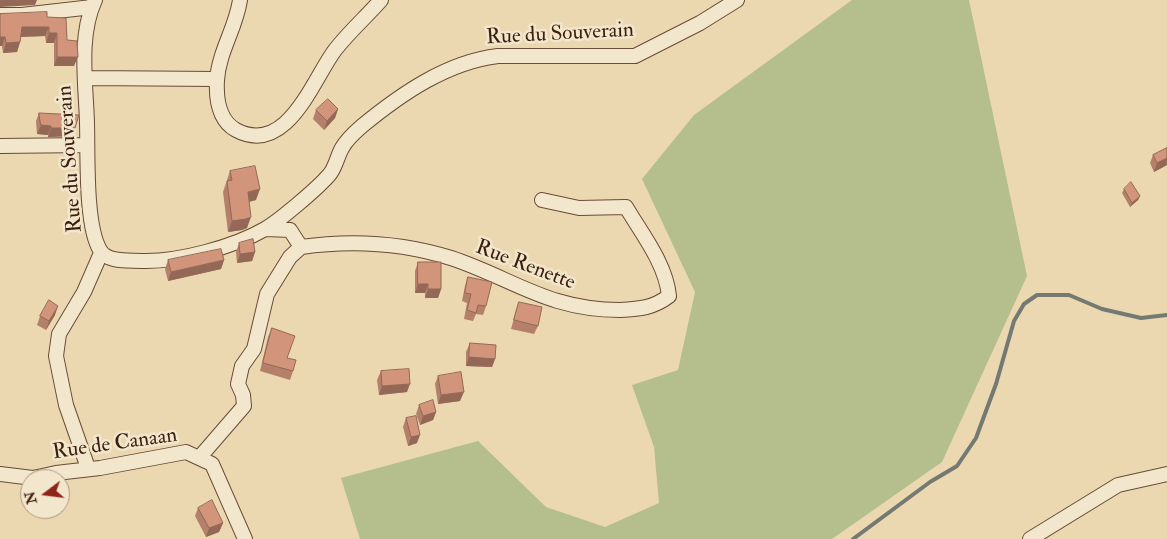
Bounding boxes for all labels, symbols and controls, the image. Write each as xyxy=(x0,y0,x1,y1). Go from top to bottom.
street label: Rue du Souverain xyxy=(486,19,634,51)
street label: Rue du Souverain xyxy=(53,84,89,234)
street label: Rue Renette xyxy=(472,236,578,296)
street label: Rue de Canaan xyxy=(51,424,179,466)
north arrow xyxy=(20,469,70,519)
text: N xyxy=(21,490,41,506)

